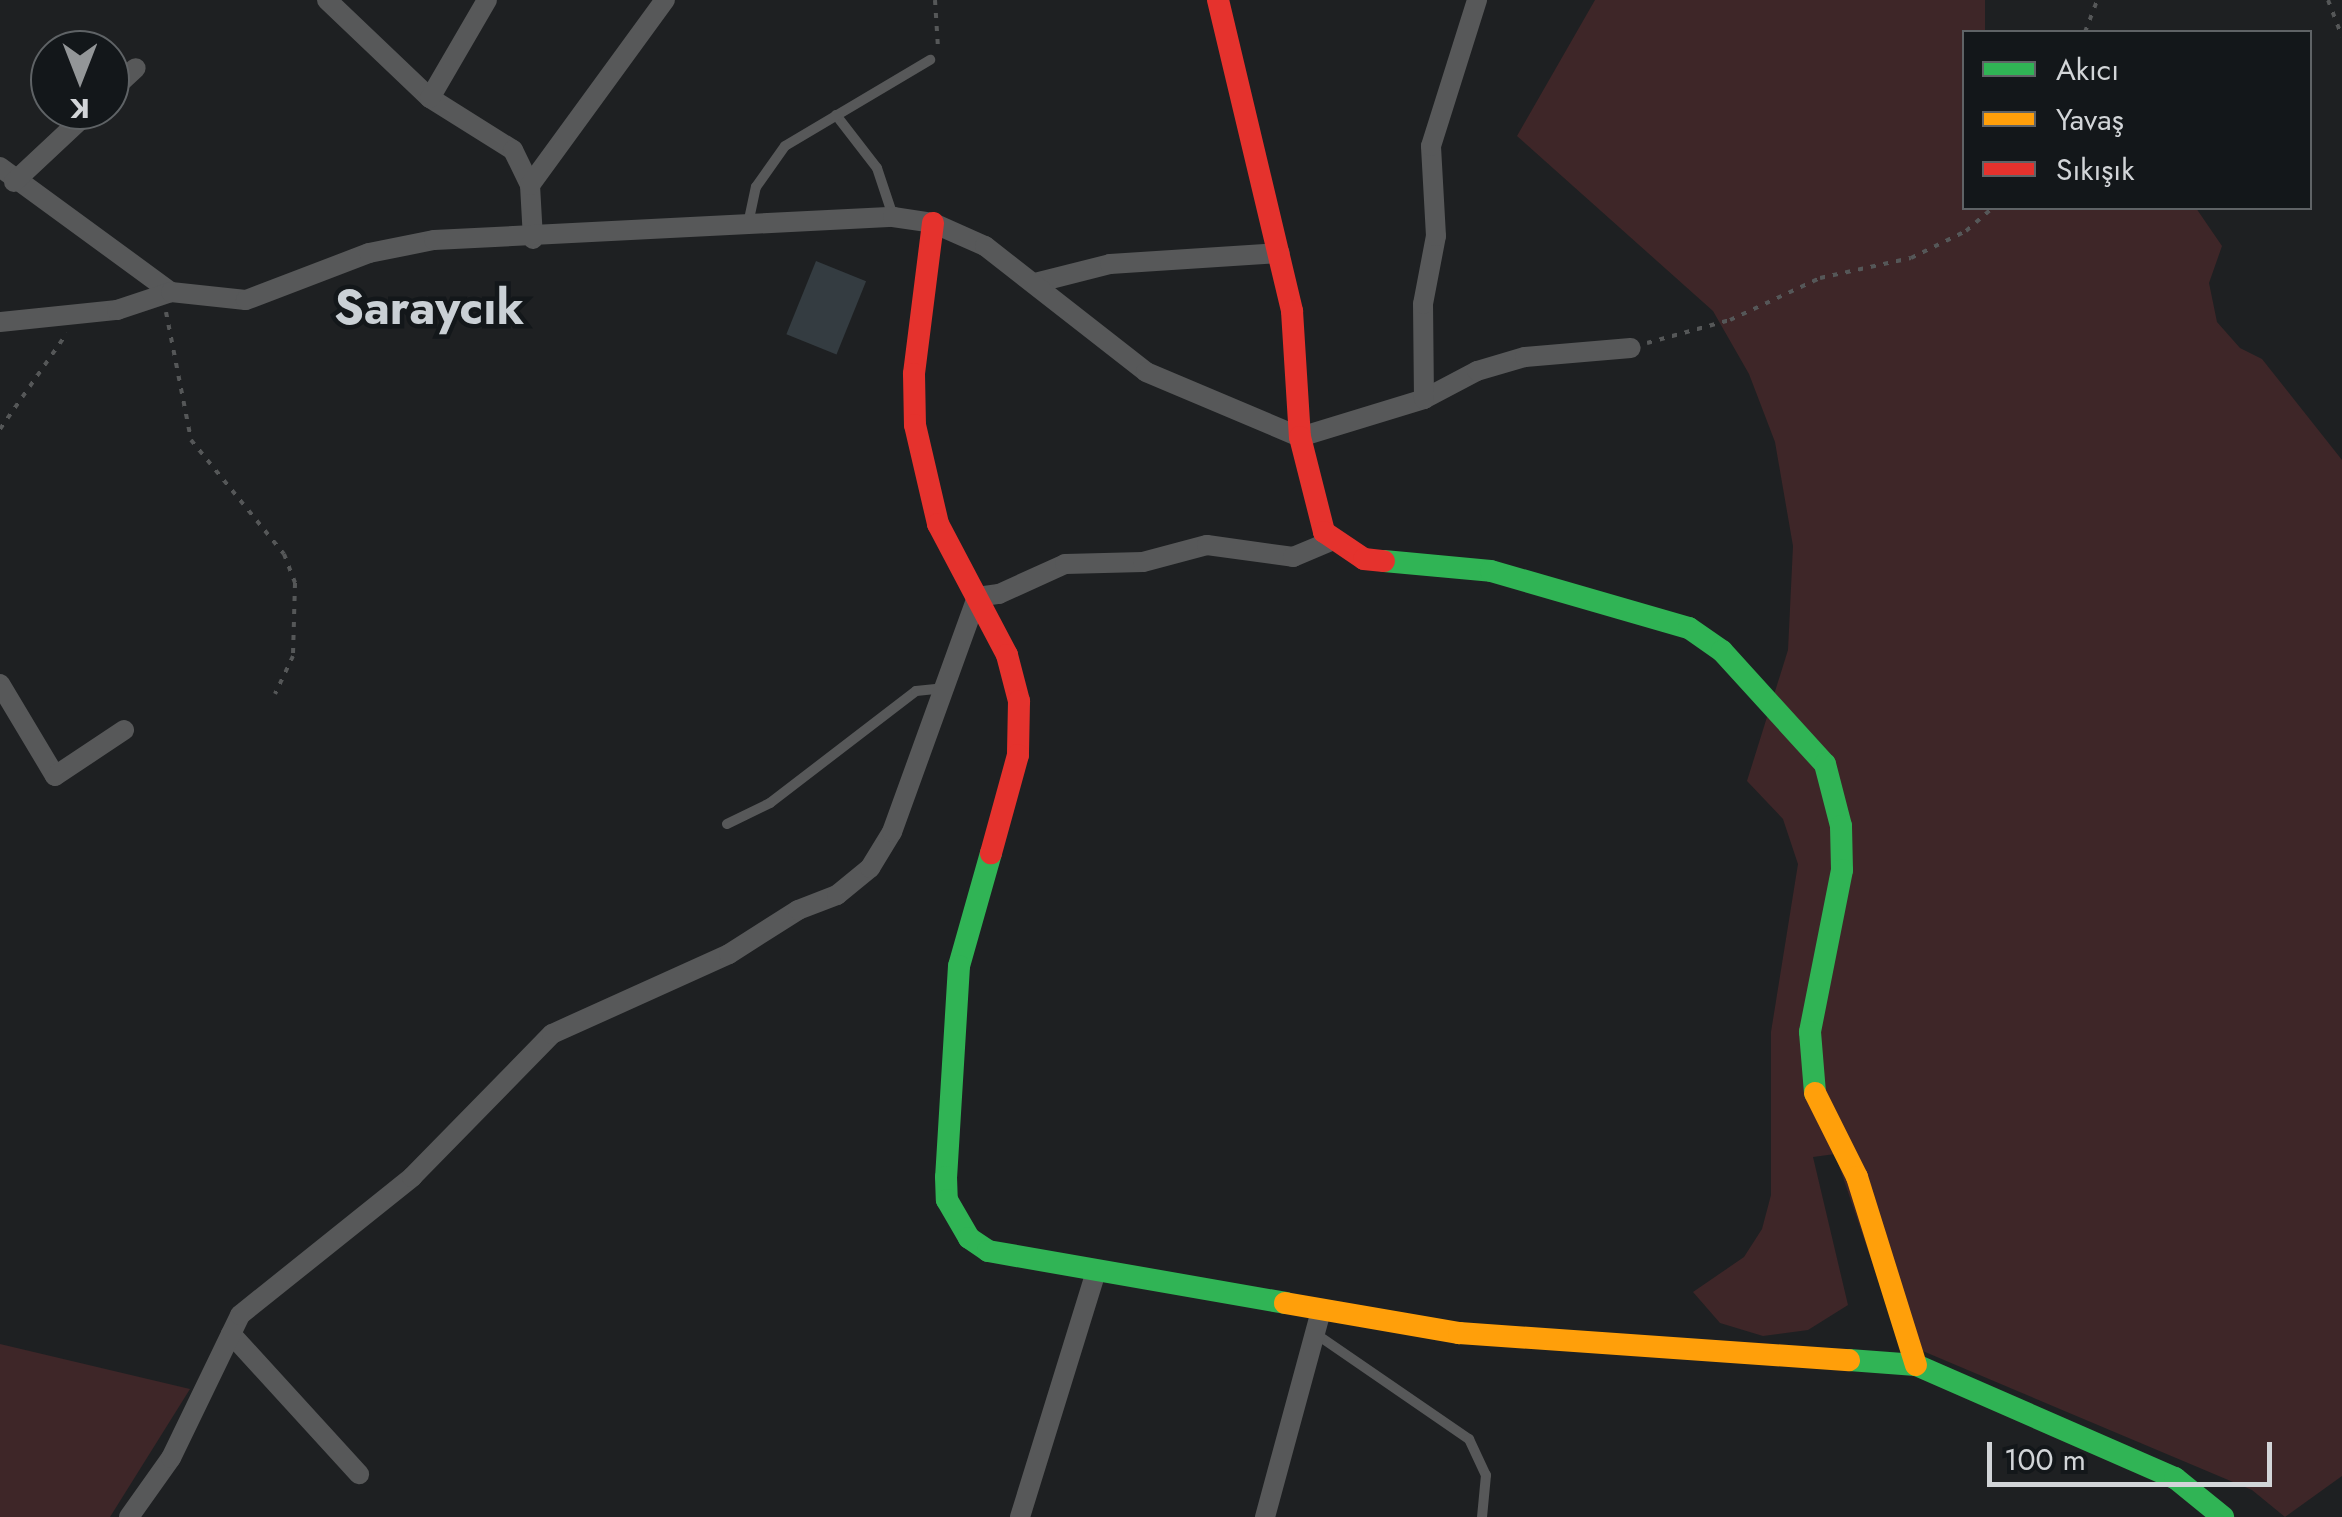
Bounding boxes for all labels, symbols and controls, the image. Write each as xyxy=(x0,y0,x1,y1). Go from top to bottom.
north arrow xyxy=(30,30,130,130)
legend xyxy=(1962,30,2312,210)
text: Akıcı xyxy=(2056,48,2119,91)
text: K xyxy=(70,88,90,129)
text: Yavaş xyxy=(2056,98,2124,141)
text: Sıkışık xyxy=(2056,148,2134,191)
district label: Saraycık xyxy=(334,279,524,337)
scale bar xyxy=(1992,1422,2277,1484)
text: 100 m xyxy=(2004,1438,2086,1481)

